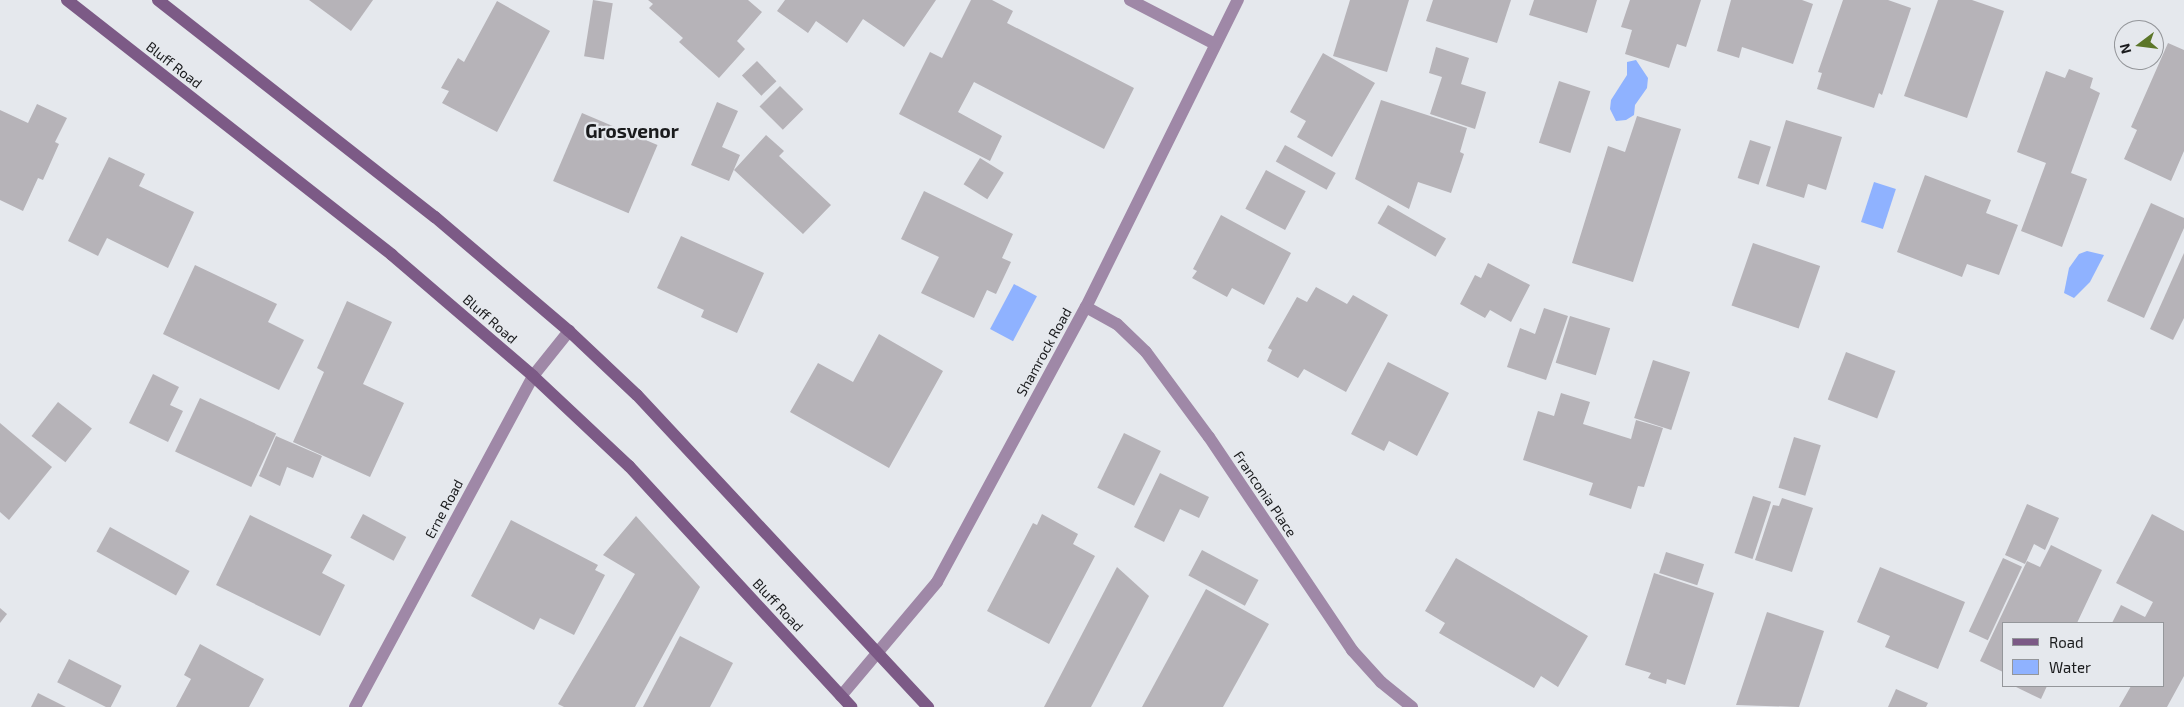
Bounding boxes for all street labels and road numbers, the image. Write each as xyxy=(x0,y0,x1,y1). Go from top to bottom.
street label: Bluff Road xyxy=(143,38,205,92)
street label: Bluff Road xyxy=(460,291,520,347)
street label: Shamrock Road xyxy=(1013,305,1075,399)
street label: Franconia Place xyxy=(1230,448,1300,540)
street label: Erne Road xyxy=(421,477,467,541)
street label: Bluff Road xyxy=(749,575,807,635)

